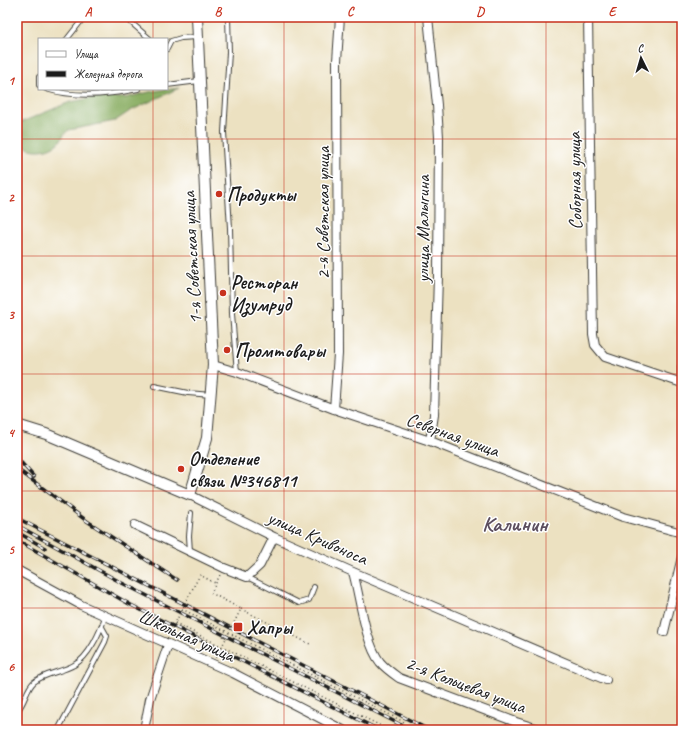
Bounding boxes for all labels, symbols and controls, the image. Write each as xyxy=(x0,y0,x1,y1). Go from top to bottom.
text: A xyxy=(85,4,93,20)
text: B xyxy=(215,4,223,20)
text: C xyxy=(347,4,355,20)
text: D xyxy=(476,4,485,20)
text: E xyxy=(609,4,618,20)
legend xyxy=(38,38,168,90)
north arrow xyxy=(621,38,661,78)
text: С xyxy=(637,41,645,55)
text: Улица xyxy=(74,46,99,62)
text: Железная дорога xyxy=(74,66,143,82)
text: 1 xyxy=(8,73,16,89)
street label: Соборная улица xyxy=(562,130,588,230)
street label: 2-я Советская улица xyxy=(311,145,335,279)
street label: улица Малыгина xyxy=(411,174,435,284)
place label: Продукты xyxy=(227,183,297,207)
marker: Продукты xyxy=(214,189,224,199)
text: 2 xyxy=(8,190,15,206)
street label: 1-я Советская улица xyxy=(176,190,207,325)
place label: Ресторан Изумруд xyxy=(231,271,299,318)
marker: Ресторан Изумруд xyxy=(218,288,228,298)
text: 3 xyxy=(8,307,15,323)
place label: Промтовары xyxy=(235,339,326,363)
marker: Промтовары xyxy=(222,345,232,355)
street label: Северная улица xyxy=(403,407,504,463)
text: 4 xyxy=(8,425,16,441)
place label: Отделение связи №346811 xyxy=(189,447,299,493)
marker: Отделение связи №346811 xyxy=(176,464,186,474)
street label: улица Кривоноса xyxy=(263,505,373,571)
district label: Калинин xyxy=(482,511,549,537)
text: 5 xyxy=(8,542,15,558)
street label: Школьная улица xyxy=(135,604,240,669)
place label: Хапры xyxy=(247,616,294,640)
marker: Хапры xyxy=(232,621,244,633)
street label: 2-я Кольцевая улица xyxy=(402,651,530,719)
text: 6 xyxy=(8,659,15,675)

